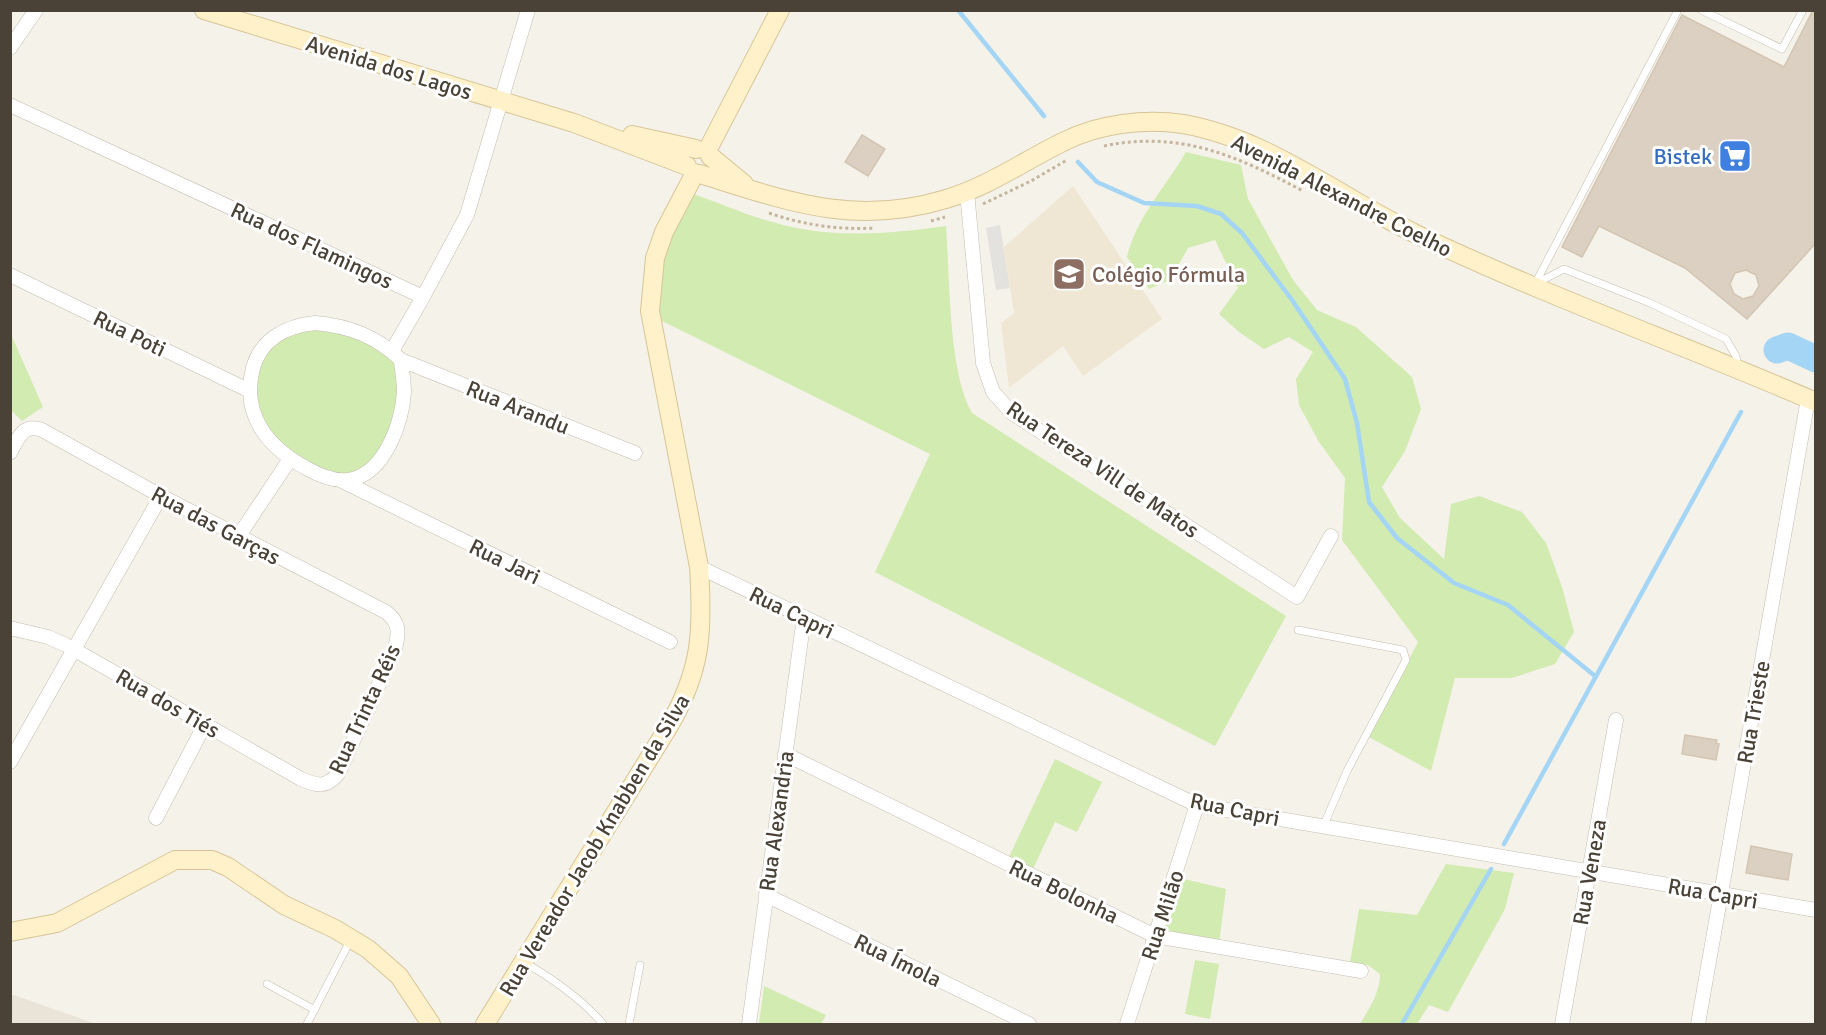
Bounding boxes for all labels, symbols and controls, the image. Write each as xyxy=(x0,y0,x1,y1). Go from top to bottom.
street label: Avenida dos Lagos xyxy=(303,29,475,106)
street label: Avenida Alexandre Coelho xyxy=(1227,128,1456,263)
supermarket icon: Bistek xyxy=(1717,138,1753,174)
place label: Bistek xyxy=(1654,143,1712,170)
street label: Rua dos Flamingos xyxy=(226,196,397,295)
school or university icon: Colégio Fórmula xyxy=(1051,256,1087,292)
place label: Colégio Fórmula xyxy=(1092,261,1245,288)
street label: Rua Poti xyxy=(89,304,171,363)
street label: Rua Arandu xyxy=(462,375,573,440)
street label: Rua Tereza Vill de Matos xyxy=(1001,395,1204,544)
street label: Rua das Garças xyxy=(147,480,285,571)
street label: Rua Jari xyxy=(465,533,545,590)
street label: Rua Capri xyxy=(745,580,839,645)
street label: Rua Trinta Réis xyxy=(323,640,406,778)
street label: Rua Trieste xyxy=(1731,658,1776,766)
street label: Rua dos Tiés xyxy=(111,663,225,744)
street label: Rua Vereador Jacob Knabben da Silva xyxy=(493,689,696,1001)
street label: Rua Alexandria xyxy=(753,749,800,893)
street label: Rua Capri xyxy=(1188,787,1282,832)
street label: Rua Veneza xyxy=(1567,817,1612,927)
street label: Rua Bolonha xyxy=(1005,853,1123,930)
street label: Rua Milão xyxy=(1135,867,1190,964)
street label: Rua Capri xyxy=(1666,872,1760,915)
street label: Rua Ímola xyxy=(850,928,946,993)

